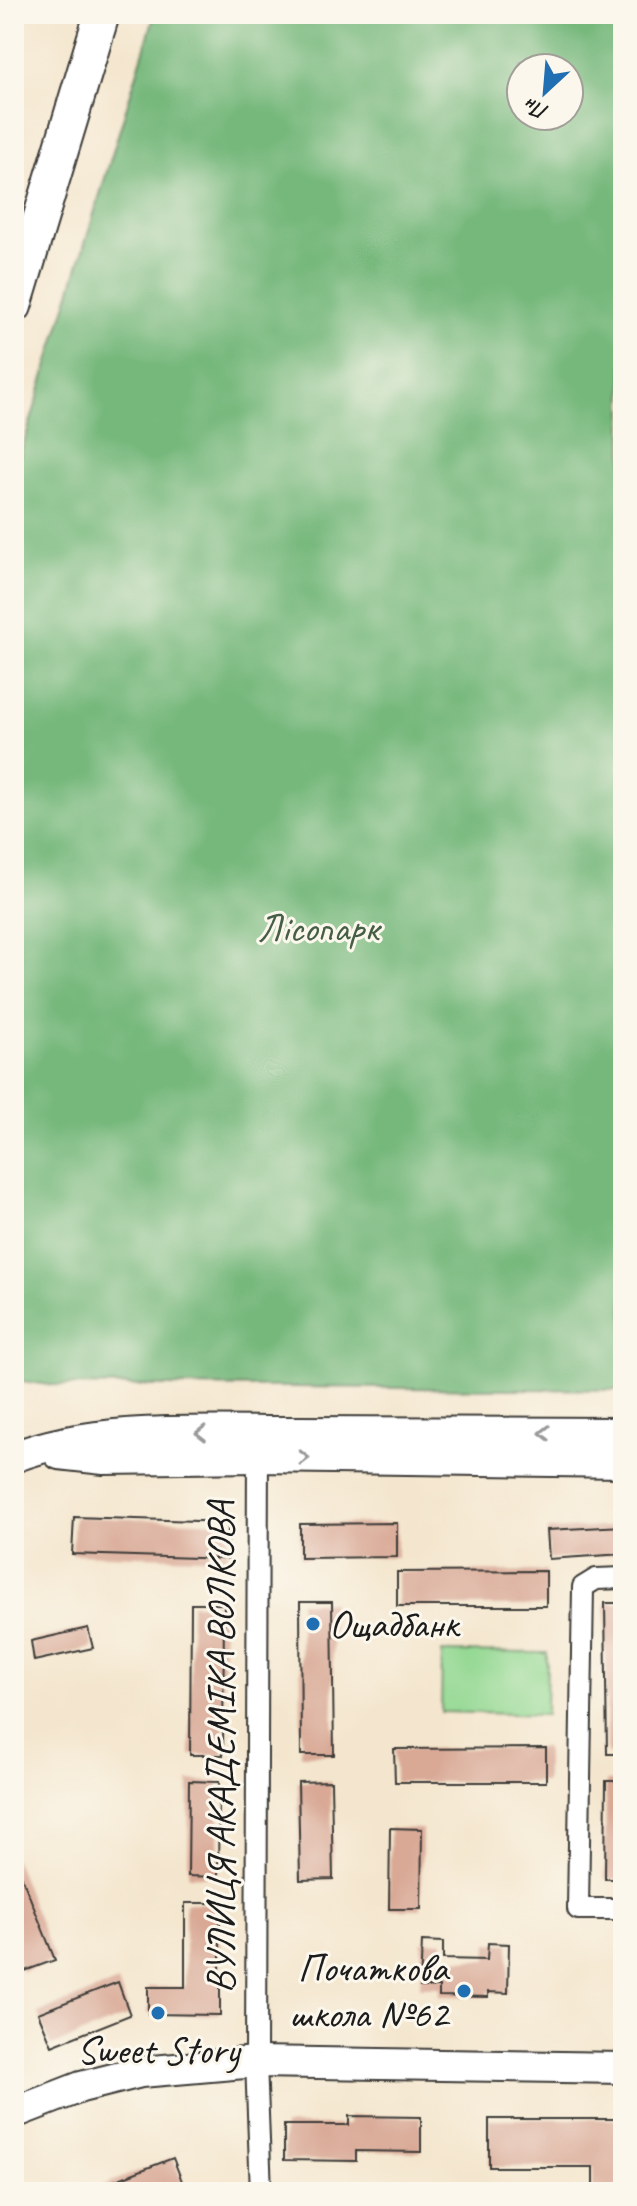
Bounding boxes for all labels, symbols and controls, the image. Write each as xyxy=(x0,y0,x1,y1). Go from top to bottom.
north arrow xyxy=(505,52,585,132)
text: Пн xyxy=(519,91,553,127)
park label: Лісопарк xyxy=(257,903,382,953)
one-way arrow xyxy=(538,1424,551,1442)
one-way arrow xyxy=(194,1425,207,1442)
one-way arrow xyxy=(298,1449,311,1466)
street label: ВУЛИЦЯ АКАДЕМІКА ВОЛКОВА xyxy=(196,1499,246,1993)
place label: Ощадбанк xyxy=(329,1599,462,1649)
marker: Ощадбанк xyxy=(304,1615,322,1633)
place label: Початкова школа №62 xyxy=(289,1943,451,2039)
marker: Початкова школа №62 xyxy=(455,1982,473,2000)
marker: Sweet Story xyxy=(149,2004,167,2022)
place label: Sweet Story xyxy=(77,2025,242,2075)

